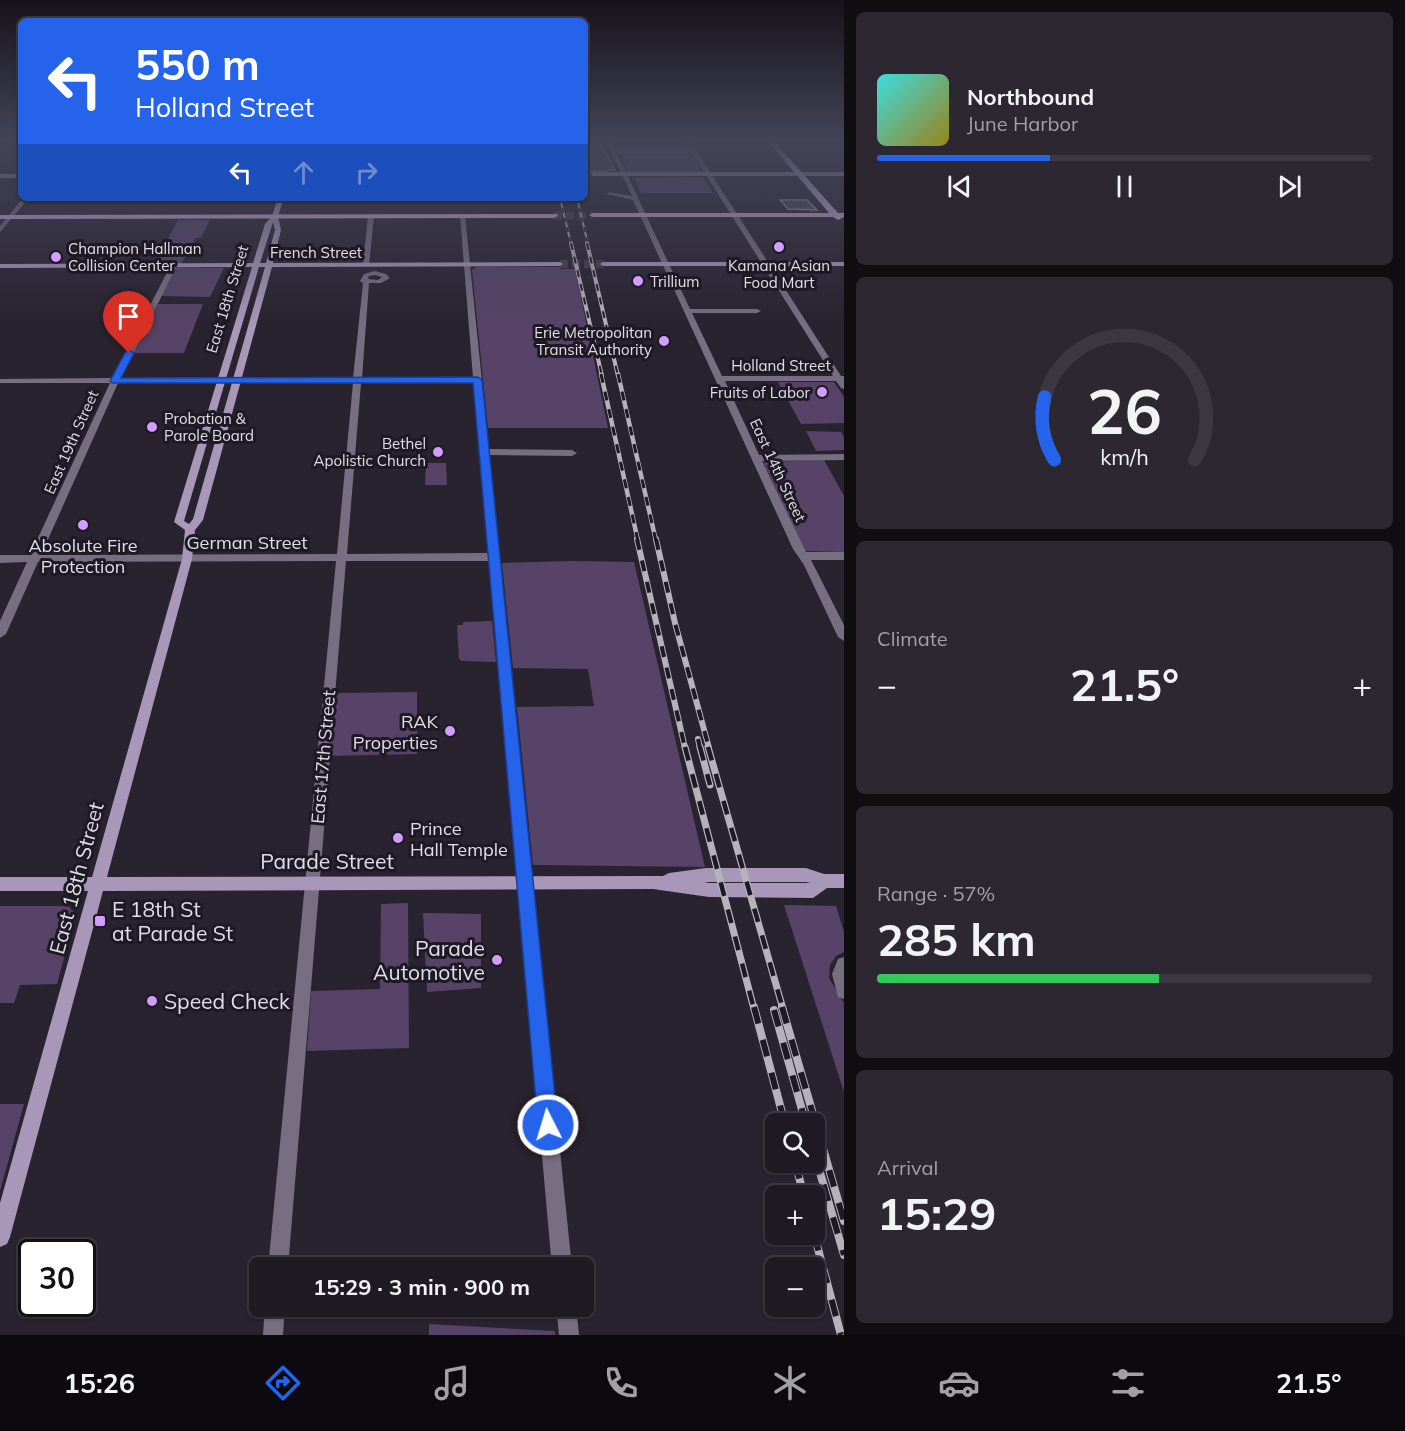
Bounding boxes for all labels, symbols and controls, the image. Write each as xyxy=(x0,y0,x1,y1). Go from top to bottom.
text: 550 m xyxy=(135,38,260,91)
icon: left xyxy=(36,42,114,120)
text: Northbound xyxy=(967,83,1094,111)
text: Holland Street xyxy=(135,90,314,124)
text: June Harbor xyxy=(967,111,1078,136)
icon: left xyxy=(224,156,257,189)
icon: ahead xyxy=(287,156,320,189)
icon: right xyxy=(350,156,383,189)
icon: previous xyxy=(943,170,976,203)
icon: pause xyxy=(1108,170,1141,203)
icon: next xyxy=(1273,170,1306,203)
place label: Champion Hallman Collision Center xyxy=(68,239,202,275)
marker: Kamana Asian Food Mart xyxy=(772,240,786,254)
street label: East 18th Street xyxy=(202,243,252,355)
street label: French Street xyxy=(270,243,362,262)
marker: Champion Hallman Collision Center xyxy=(49,250,63,264)
place label: Kamana Asian Food Mart xyxy=(728,256,830,292)
place label: Trillium xyxy=(650,272,699,291)
marker: Trillium xyxy=(631,274,645,288)
pin xyxy=(103,291,154,353)
icon: arrive xyxy=(112,300,145,333)
place label: Erie Metropolitan Transit Authority xyxy=(534,323,652,359)
marker: Erie Metropolitan Transit Authority xyxy=(657,334,671,348)
street label: Holland Street xyxy=(731,356,831,375)
text: 26 xyxy=(1087,371,1162,450)
place label: Fruits of Labor xyxy=(710,383,811,402)
marker: Fruits of Labor xyxy=(815,385,829,399)
street label: East 19th Street xyxy=(40,387,102,497)
place label: Probation & Parole Board xyxy=(164,409,254,445)
street label: East 14th Street xyxy=(746,415,810,525)
marker: Probation & Parole Board xyxy=(145,420,159,434)
place label: Bethel Apolistic Church xyxy=(313,434,426,470)
text: km/h xyxy=(1100,443,1149,470)
marker: Bethel Apolistic Church xyxy=(431,445,445,459)
marker: Absolute Fire Protection xyxy=(76,518,90,532)
street label: German Street xyxy=(186,531,308,554)
place label: Absolute Fire Protection xyxy=(28,534,138,578)
text: Climate xyxy=(877,626,948,651)
text: 21.5° xyxy=(1070,656,1179,712)
text: − xyxy=(877,664,897,705)
text: + xyxy=(1352,664,1372,705)
street label: East 17th Street xyxy=(306,689,340,825)
place label: RAK Properties xyxy=(353,710,439,754)
marker: RAK Properties xyxy=(443,724,457,738)
street label: East 18th Street xyxy=(43,799,109,957)
place label: Prince Hall Temple xyxy=(410,817,508,861)
marker: Prince Hall Temple xyxy=(391,831,405,845)
street label: Parade Street xyxy=(260,848,394,874)
text: Range · 57% xyxy=(877,881,995,906)
place label: E 18th St at Parade St xyxy=(112,896,233,946)
text: 285 km xyxy=(877,911,1036,967)
marker: E 18th St at Parade St xyxy=(93,914,107,928)
place label: Parade Automotive xyxy=(373,935,485,985)
marker: Parade Automotive xyxy=(490,953,504,967)
place label: Speed Check xyxy=(164,988,290,1014)
marker: Speed Check xyxy=(145,994,159,1008)
position arrow xyxy=(516,1093,580,1157)
map controls xyxy=(765,1113,825,1317)
button: search xyxy=(765,1113,825,1173)
text: Arrival xyxy=(877,1155,938,1180)
button: + xyxy=(765,1185,825,1245)
text: 15:29 xyxy=(877,1185,996,1241)
speed limit sign: 30 xyxy=(18,1239,96,1317)
button: − xyxy=(765,1257,825,1317)
text: 15:29 · 3 min · 900 m xyxy=(313,1273,530,1301)
icon: directions xyxy=(262,1362,304,1404)
icon: music xyxy=(431,1362,473,1404)
icon: phone xyxy=(600,1362,642,1404)
icon: climate xyxy=(769,1362,811,1404)
icon: car xyxy=(938,1362,980,1404)
icon: filters xyxy=(1107,1362,1149,1404)
text: 15:26 xyxy=(63,1366,135,1400)
text: 21.5° xyxy=(1276,1366,1341,1400)

